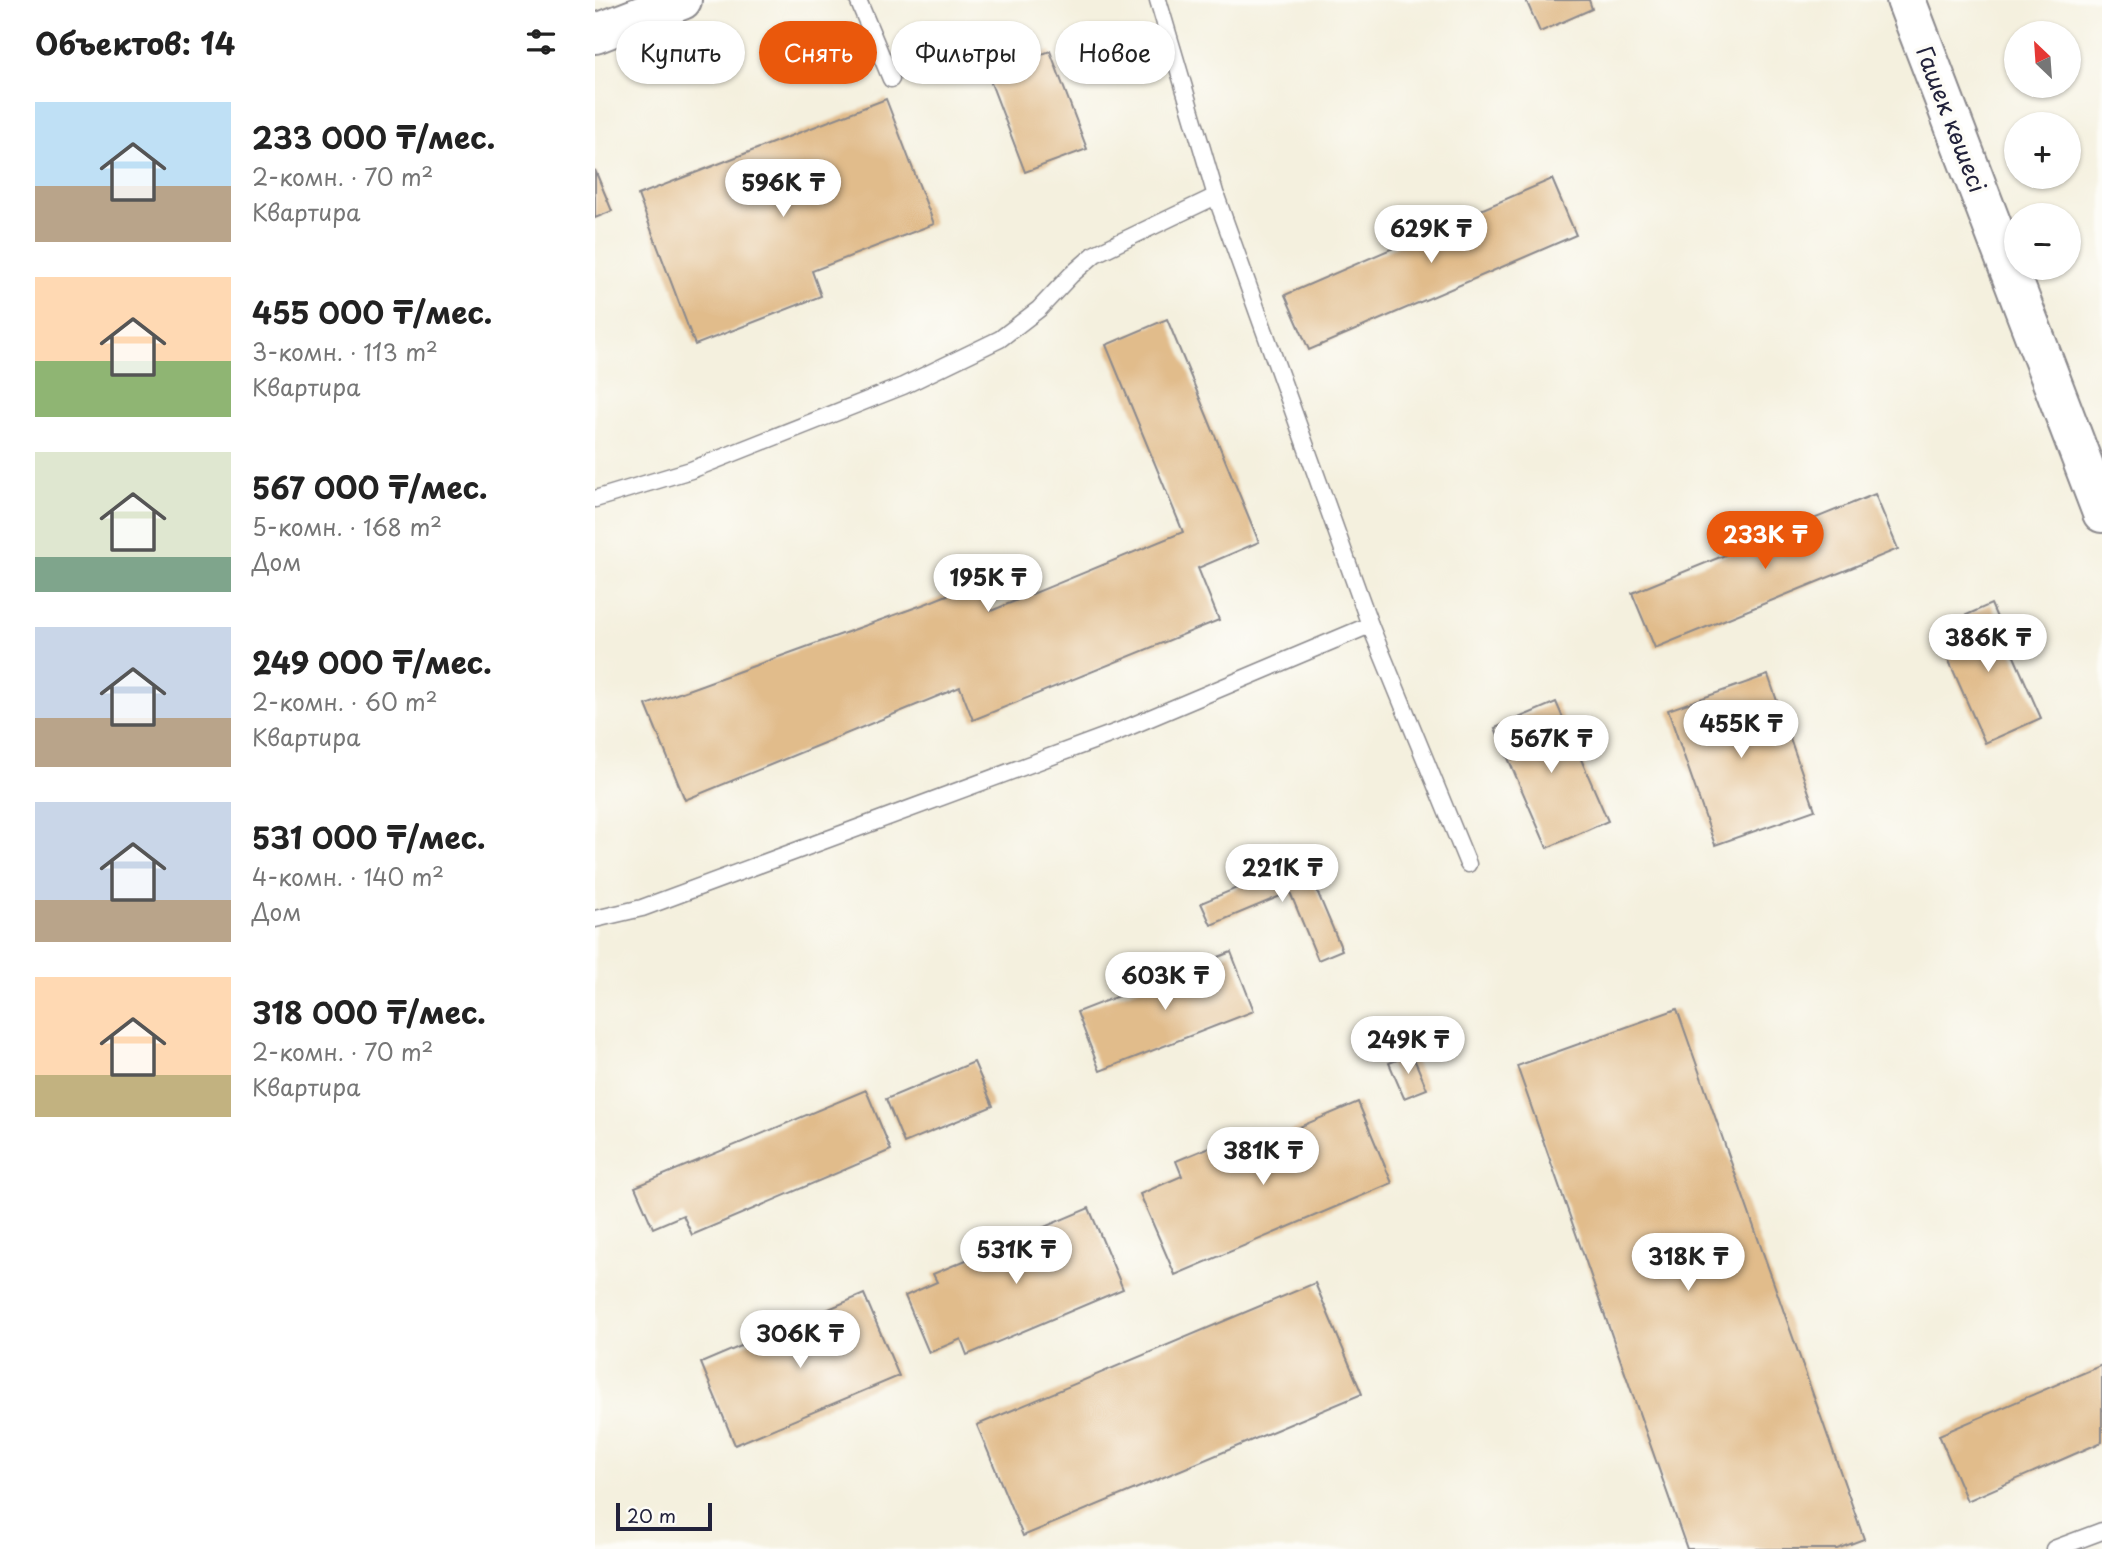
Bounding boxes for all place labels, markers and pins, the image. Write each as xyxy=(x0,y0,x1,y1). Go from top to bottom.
pin: 596K ₸ xyxy=(726,160,840,219)
pin: 629K ₸ xyxy=(1374,205,1488,265)
pin: 233K ₸ xyxy=(1708,512,1822,571)
pin: 195K ₸ xyxy=(931,554,1045,614)
pin: 386K ₸ xyxy=(1931,614,2045,674)
pin: 455K ₸ xyxy=(1684,700,1798,760)
pin: 567K ₸ xyxy=(1494,716,1608,775)
pin: 221K ₸ xyxy=(1225,844,1339,904)
pin: 603K ₸ xyxy=(1108,953,1222,1012)
pin: 249K ₸ xyxy=(1351,1016,1465,1076)
pin: 381K ₸ xyxy=(1206,1128,1320,1187)
pin: 531K ₸ xyxy=(959,1226,1073,1286)
pin: 318K ₸ xyxy=(1631,1234,1745,1293)
pin: 306K ₸ xyxy=(743,1310,857,1370)

